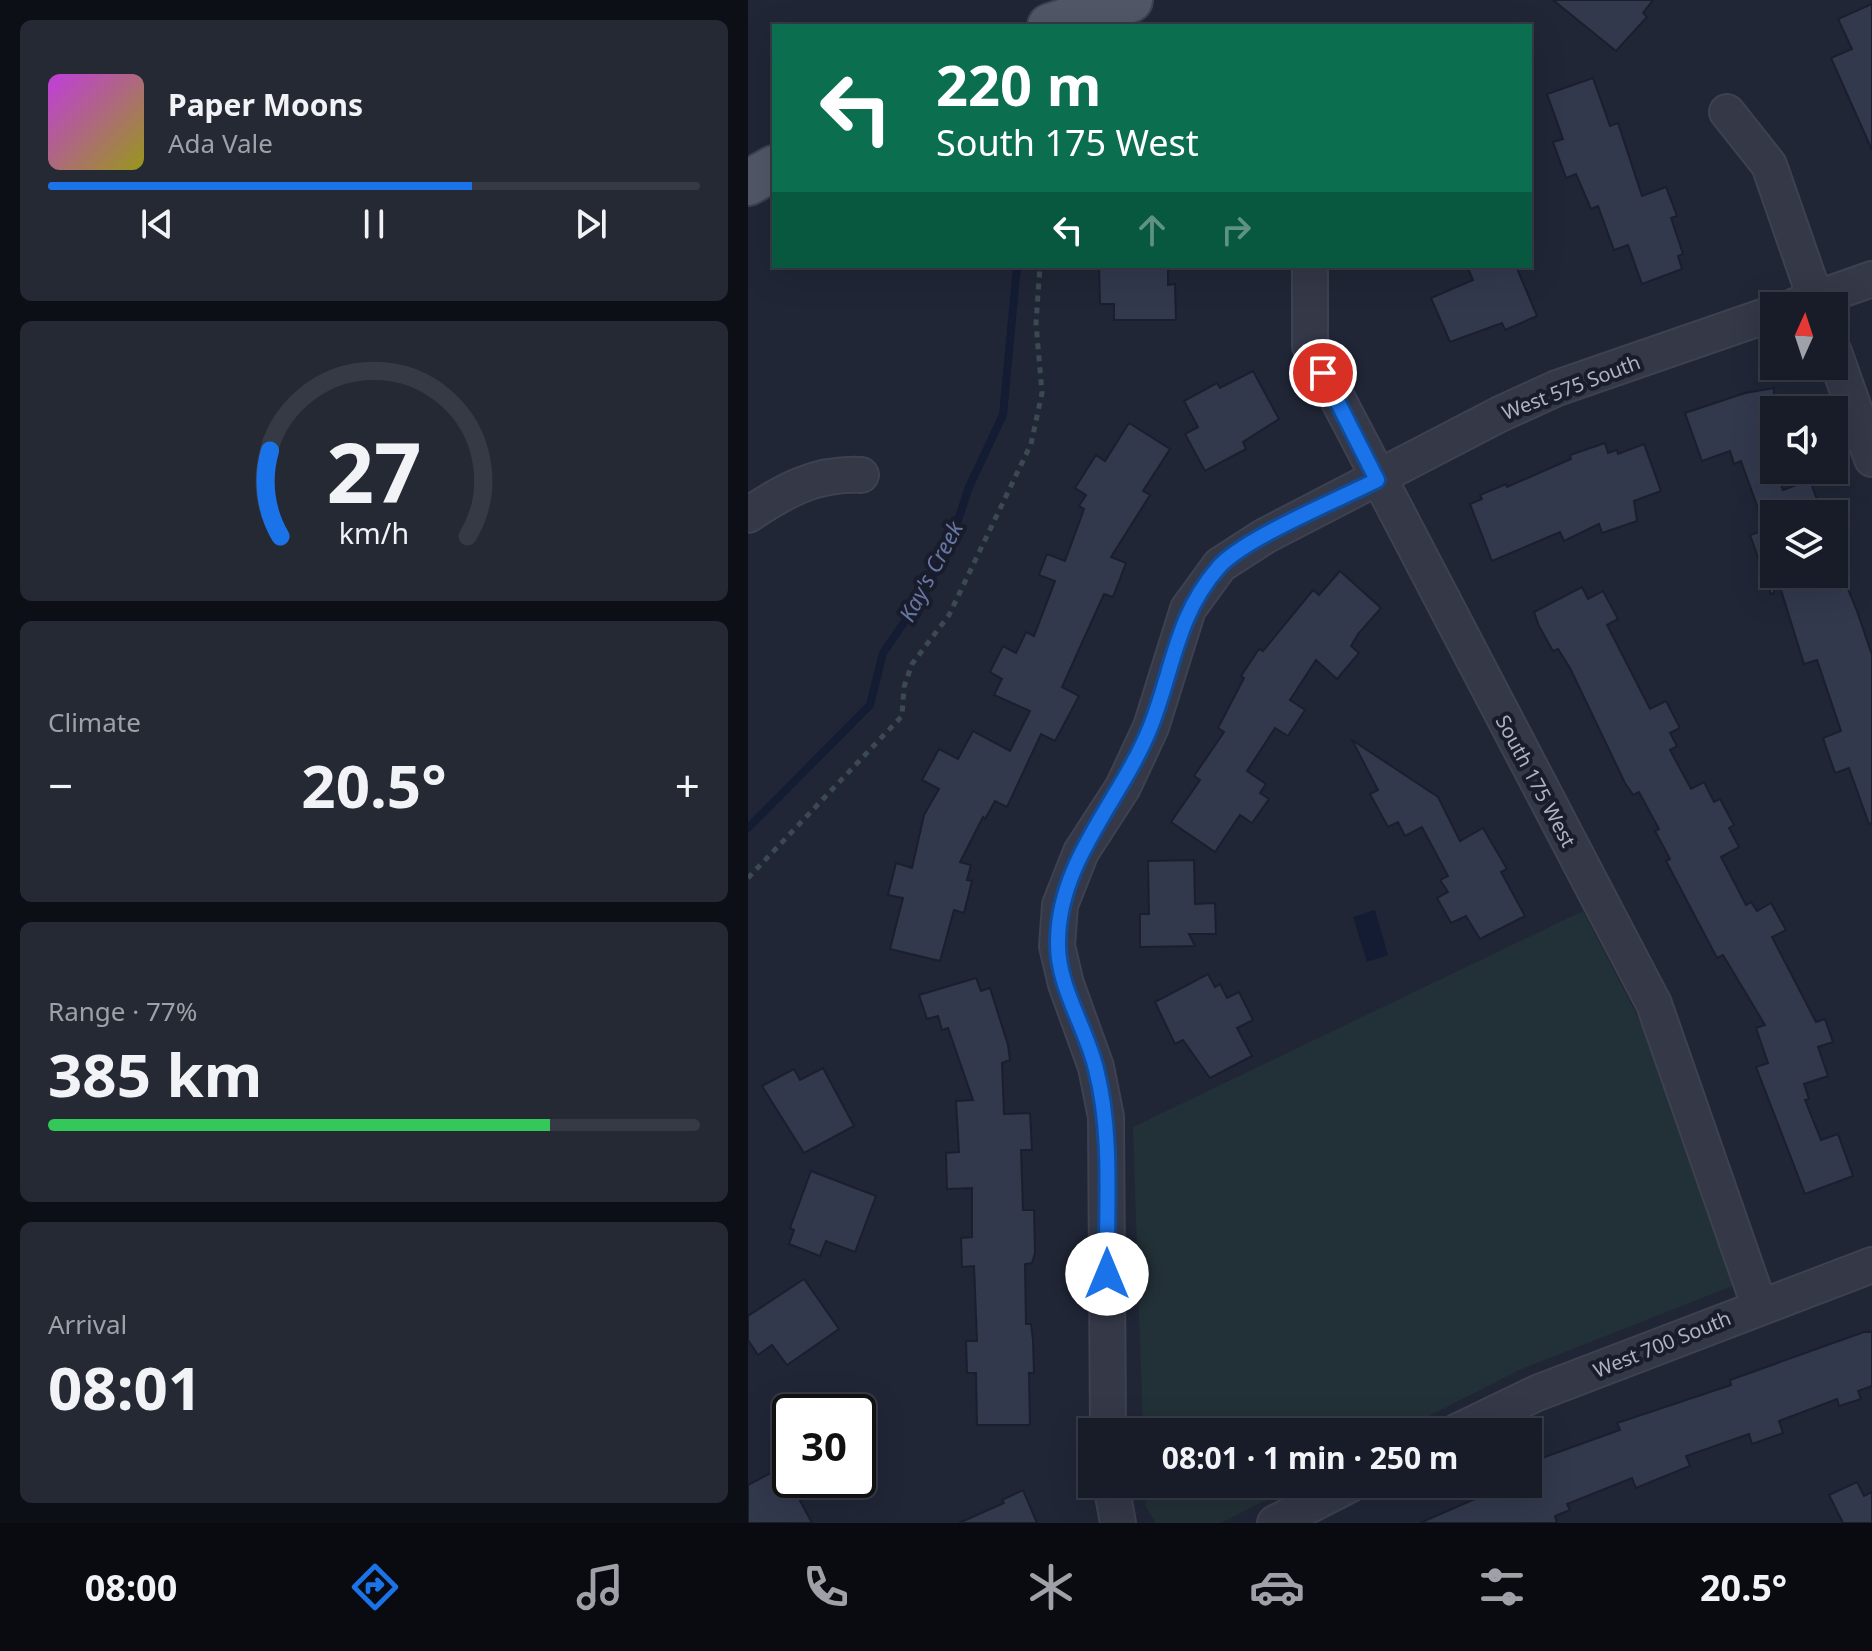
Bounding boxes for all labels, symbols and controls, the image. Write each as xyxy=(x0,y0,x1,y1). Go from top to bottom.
text: 220 m xyxy=(936,46,1101,122)
icon: left xyxy=(804,56,908,160)
text: Paper Moons xyxy=(168,84,363,125)
text: South 175 West xyxy=(936,118,1199,167)
text: Ada Vale xyxy=(168,125,273,161)
icon: previous xyxy=(135,202,179,246)
icon: pause xyxy=(352,202,396,246)
icon: next xyxy=(569,202,613,246)
icon: left xyxy=(1046,208,1090,252)
icon: ahead xyxy=(1130,208,1174,252)
icon: right xyxy=(1214,208,1258,252)
north arrow xyxy=(1760,292,1848,380)
map controls xyxy=(1760,292,1848,588)
pin xyxy=(1289,339,1357,407)
street label: West 575 South xyxy=(1498,348,1644,426)
icon: arrive xyxy=(1301,351,1345,395)
button: sound xyxy=(1760,396,1848,484)
text: 27 xyxy=(326,413,422,526)
button: layers xyxy=(1760,500,1848,588)
text: km/h xyxy=(339,513,409,552)
water label: Kay's Creek xyxy=(891,515,969,626)
text: Climate xyxy=(48,704,141,740)
street label: South 175 West xyxy=(1490,710,1582,852)
text: 20.5° xyxy=(301,744,447,826)
text: − xyxy=(48,755,73,815)
text: + xyxy=(675,755,700,815)
text: Range · 77% xyxy=(48,993,197,1029)
text: 385 km xyxy=(48,1033,262,1115)
position arrow xyxy=(1065,1232,1149,1316)
street label: West 700 South xyxy=(1589,1304,1735,1384)
text: Arrival xyxy=(48,1306,127,1342)
text: 08:01 xyxy=(48,1346,202,1428)
speed limit sign: 30 xyxy=(772,1394,876,1498)
text: 08:01 · 1 min · 250 m xyxy=(1162,1437,1458,1478)
icon: directions xyxy=(347,1559,403,1615)
icon: music xyxy=(572,1559,628,1615)
icon: phone xyxy=(798,1559,854,1615)
icon: climate xyxy=(1023,1559,1079,1615)
icon: car xyxy=(1249,1559,1305,1615)
icon: filters xyxy=(1474,1559,1530,1615)
text: 08:00 xyxy=(85,1563,177,1612)
text: 20.5° xyxy=(1700,1563,1787,1612)

